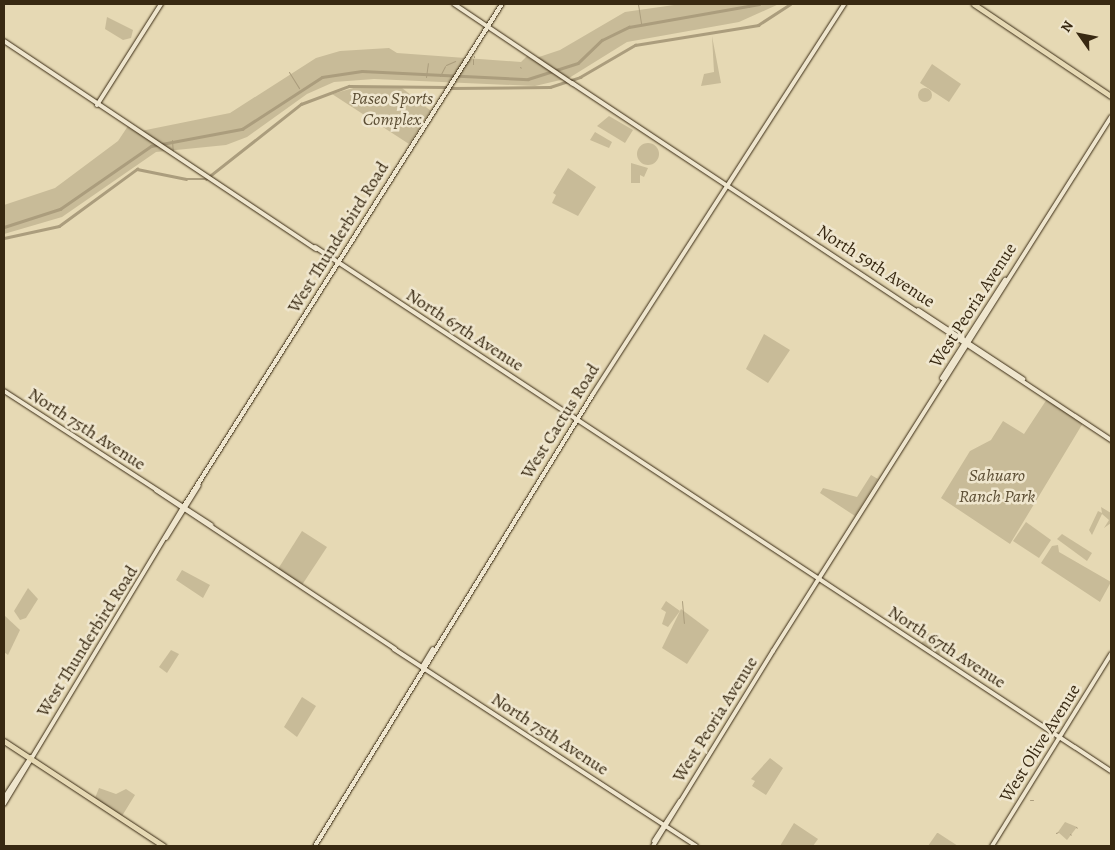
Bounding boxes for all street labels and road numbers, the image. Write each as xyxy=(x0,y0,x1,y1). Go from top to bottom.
street label: West Thunderbird Road xyxy=(283,158,393,316)
street label: North 59th Avenue xyxy=(813,220,939,312)
street label: West Peoria Avenue xyxy=(925,239,1021,371)
street label: North 67th Avenue xyxy=(402,284,528,376)
street label: West Cactus Road xyxy=(516,360,604,482)
street label: North 75th Avenue xyxy=(24,383,150,475)
street label: West Thunderbird Road xyxy=(32,562,142,720)
street label: North 67th Avenue xyxy=(884,601,1010,693)
street label: West Peoria Avenue xyxy=(668,652,762,786)
street label: West Olive Avenue xyxy=(995,680,1085,806)
street label: North 75th Avenue xyxy=(487,688,613,780)

